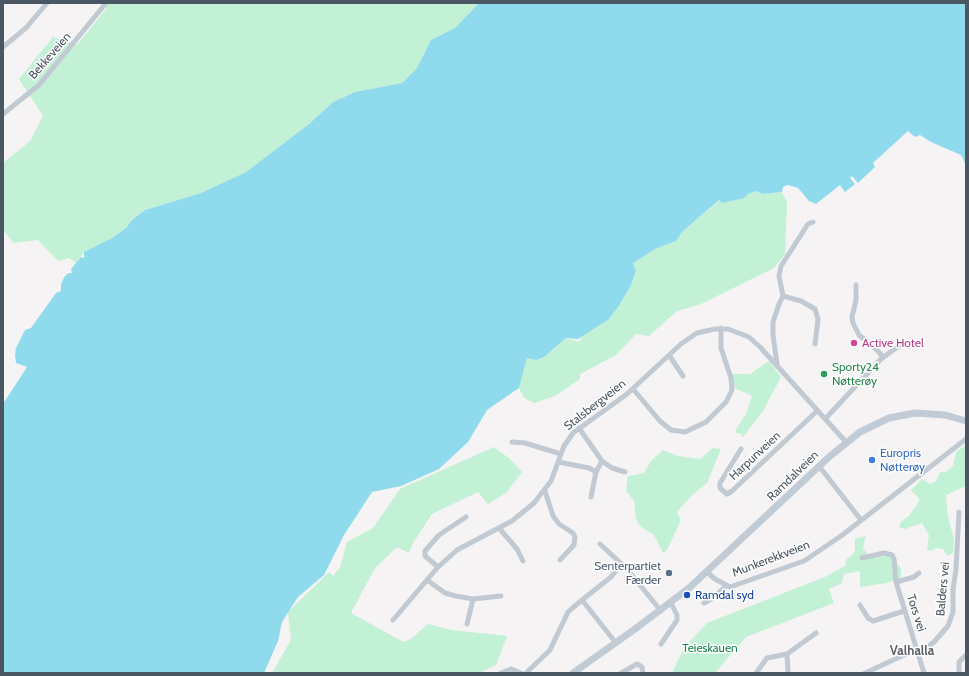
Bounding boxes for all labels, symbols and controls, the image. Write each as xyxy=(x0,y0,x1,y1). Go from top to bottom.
street label: Bekkeveien xyxy=(26,30,74,82)
place label: Active Hotel xyxy=(862,336,924,350)
marker: Active Hotel xyxy=(849,338,859,348)
place label: Sporty24 Nøtterøy xyxy=(832,360,879,388)
marker: Sporty24 Nøtterøy xyxy=(819,369,829,379)
street label: Stalsbergveien xyxy=(561,376,629,434)
street label: Harpunveien xyxy=(726,429,784,483)
place label: Europris Nøtterøy xyxy=(880,446,925,474)
street label: Ramdalveien xyxy=(764,448,822,504)
marker: Europris Nøtterøy xyxy=(867,455,877,465)
street label: Munkerekkveien xyxy=(730,538,812,580)
place label: Senterpartiet Færder xyxy=(594,559,661,587)
street label: Balders vei xyxy=(933,561,953,617)
marker: Senterpartiet Færder xyxy=(664,568,674,578)
place label: Ramdal syd xyxy=(695,588,754,602)
marker: Ramdal syd xyxy=(682,590,692,600)
street label: Tors vei xyxy=(903,593,929,633)
park label: Teieskauen xyxy=(682,641,738,655)
district label: Valhalla xyxy=(890,643,934,659)

